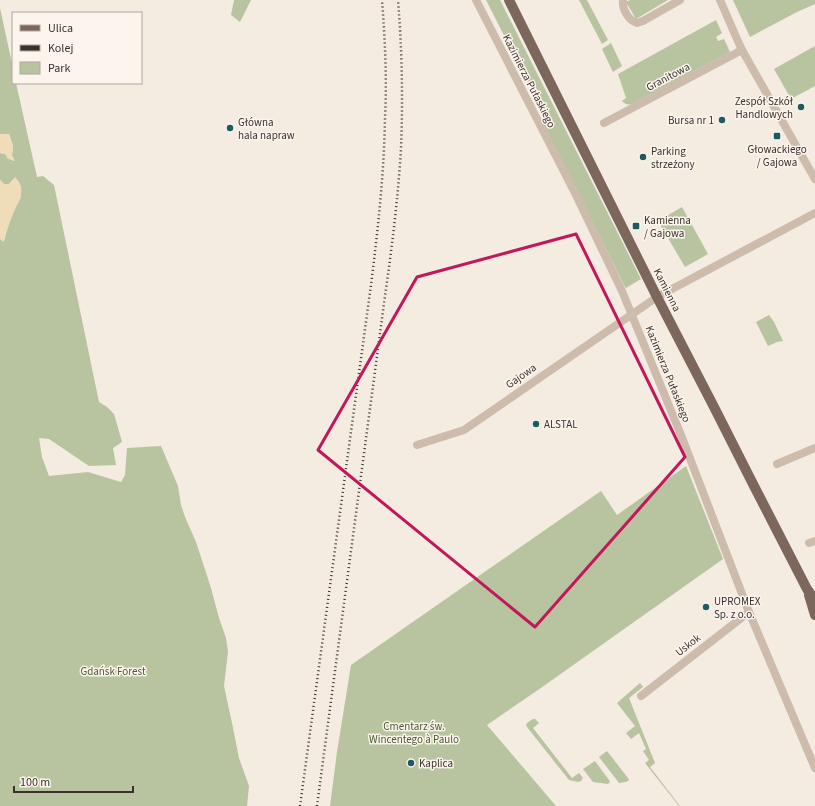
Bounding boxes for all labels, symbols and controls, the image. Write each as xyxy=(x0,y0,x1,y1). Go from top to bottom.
legend xyxy=(12,12,142,84)
text: Ulica xyxy=(48,20,73,37)
street label: Kazimierza Pułaskiego xyxy=(499,32,559,130)
text: Kolej xyxy=(48,40,73,57)
street label: Granitowa xyxy=(644,59,692,95)
text: Park xyxy=(48,60,70,77)
place label: Zespół Szkół Handlowych xyxy=(735,94,794,122)
marker: Zespół Szkół Handlowych xyxy=(796,102,806,112)
place label: Bursa nr 1 xyxy=(668,113,714,128)
place label: Główna hala napraw xyxy=(238,115,295,143)
marker: Bursa nr 1 xyxy=(717,115,727,125)
marker: Główna hala napraw xyxy=(225,123,235,133)
marker: Głowackiego / Gajowa xyxy=(772,131,782,141)
place label: Głowackiego / Gajowa xyxy=(747,142,807,170)
place label: Parking strzeżony xyxy=(651,144,695,172)
marker: Parking strzeżony xyxy=(638,152,648,162)
place label: Kamienna / Gajowa xyxy=(644,213,691,241)
marker: Kamienna / Gajowa xyxy=(631,221,641,231)
street label: Kamienna xyxy=(650,266,684,314)
street label: Kazimierza Pułaskiego xyxy=(642,323,694,425)
street label: Gajowa xyxy=(503,360,539,392)
place label: ALSTAL xyxy=(544,417,578,432)
marker: ALSTAL xyxy=(531,419,541,429)
place label: UPROMEX Sp. z o.o. xyxy=(714,594,761,622)
marker: UPROMEX Sp. z o.o. xyxy=(701,602,711,612)
street label: Uskok xyxy=(672,630,704,660)
park label: Gdańsk Forest xyxy=(80,664,146,679)
park label: Cmentarz św. Wincentego à Paulo xyxy=(369,719,459,747)
place label: Kaplica xyxy=(419,756,453,771)
marker: Kaplica xyxy=(406,758,416,768)
scale bar xyxy=(14,768,133,794)
text: 100 m xyxy=(20,774,50,791)

